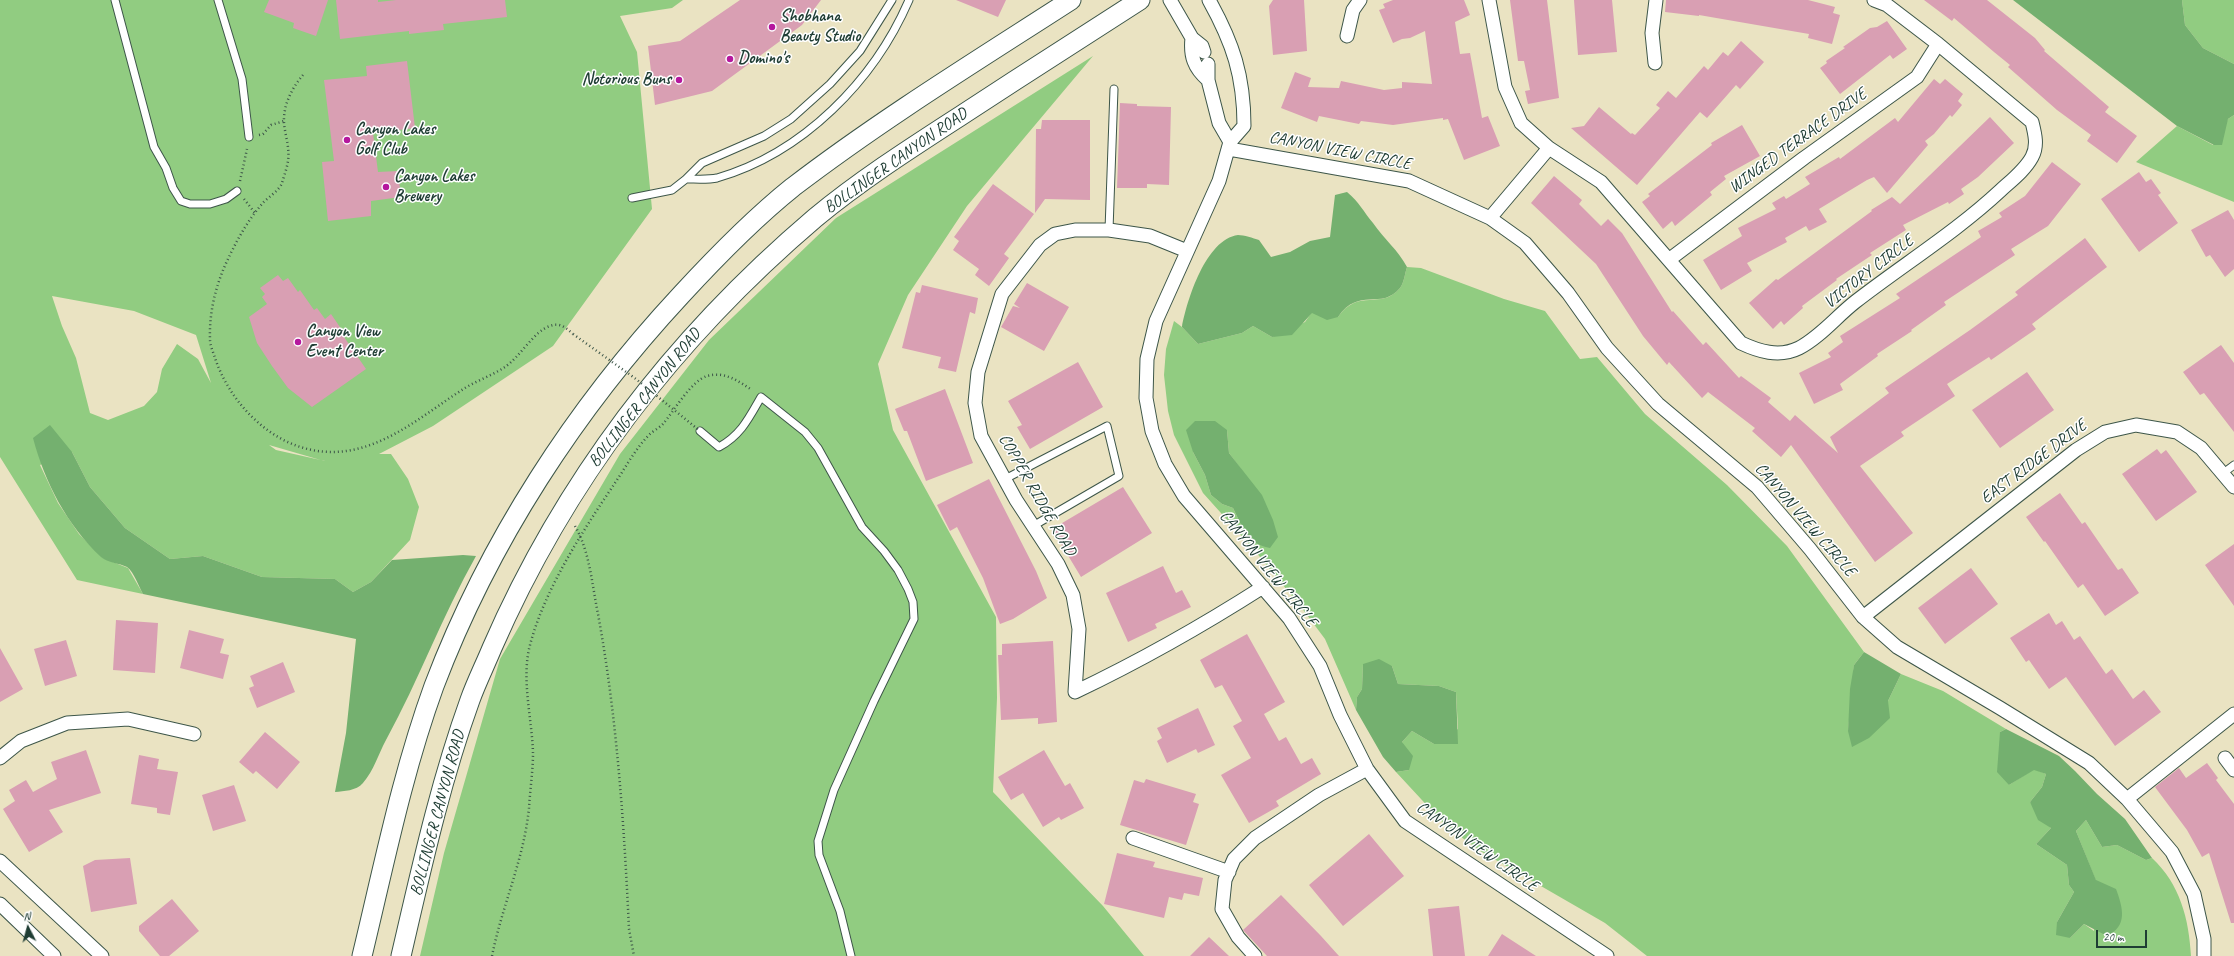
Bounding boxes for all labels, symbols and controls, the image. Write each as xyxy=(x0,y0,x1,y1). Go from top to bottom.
place label: Shobhana Beauty Studio xyxy=(780,7,860,47)
marker: Shobhana Beauty Studio xyxy=(767,22,777,32)
place label: Domino's xyxy=(738,49,789,69)
marker: Domino's xyxy=(725,54,735,64)
place label: Notorious Buns xyxy=(582,70,671,90)
marker: Notorious Buns xyxy=(674,75,684,85)
street label: WINGED TERRACE DRIVE xyxy=(1725,84,1871,198)
street label: BOLLINGER CANYON ROAD xyxy=(820,104,972,218)
place label: Canyon Lakes Golf Club xyxy=(355,120,435,160)
street label: CANYON VIEW CIRCLE xyxy=(1267,127,1413,175)
marker: Canyon Lakes Golf Club xyxy=(342,135,352,145)
place label: Canyon Lakes Brewery xyxy=(394,167,474,207)
marker: Canyon Lakes Brewery xyxy=(381,182,391,192)
street label: VICTORY CIRCLE xyxy=(1820,231,1918,313)
place label: Canyon View Event Center xyxy=(306,322,383,362)
street label: BOLLINGER CANYON ROAD xyxy=(585,325,705,471)
marker: Canyon View Event Center xyxy=(293,337,303,347)
street label: EAST RIDGE DRIVE xyxy=(1977,416,2091,508)
street label: COPPER RIDGE ROAD xyxy=(994,430,1080,560)
street label: CANYON VIEW CIRCLE xyxy=(1750,459,1860,581)
street label: CANYON VIEW CIRCLE xyxy=(1215,507,1321,631)
street label: BOLLINGER CANYON ROAD xyxy=(406,728,470,898)
street label: CANYON VIEW CIRCLE xyxy=(1412,797,1542,897)
north arrow xyxy=(8,908,48,948)
text: N xyxy=(23,909,31,923)
scale bar xyxy=(2098,922,2149,948)
text: 20 m xyxy=(2103,929,2123,945)

